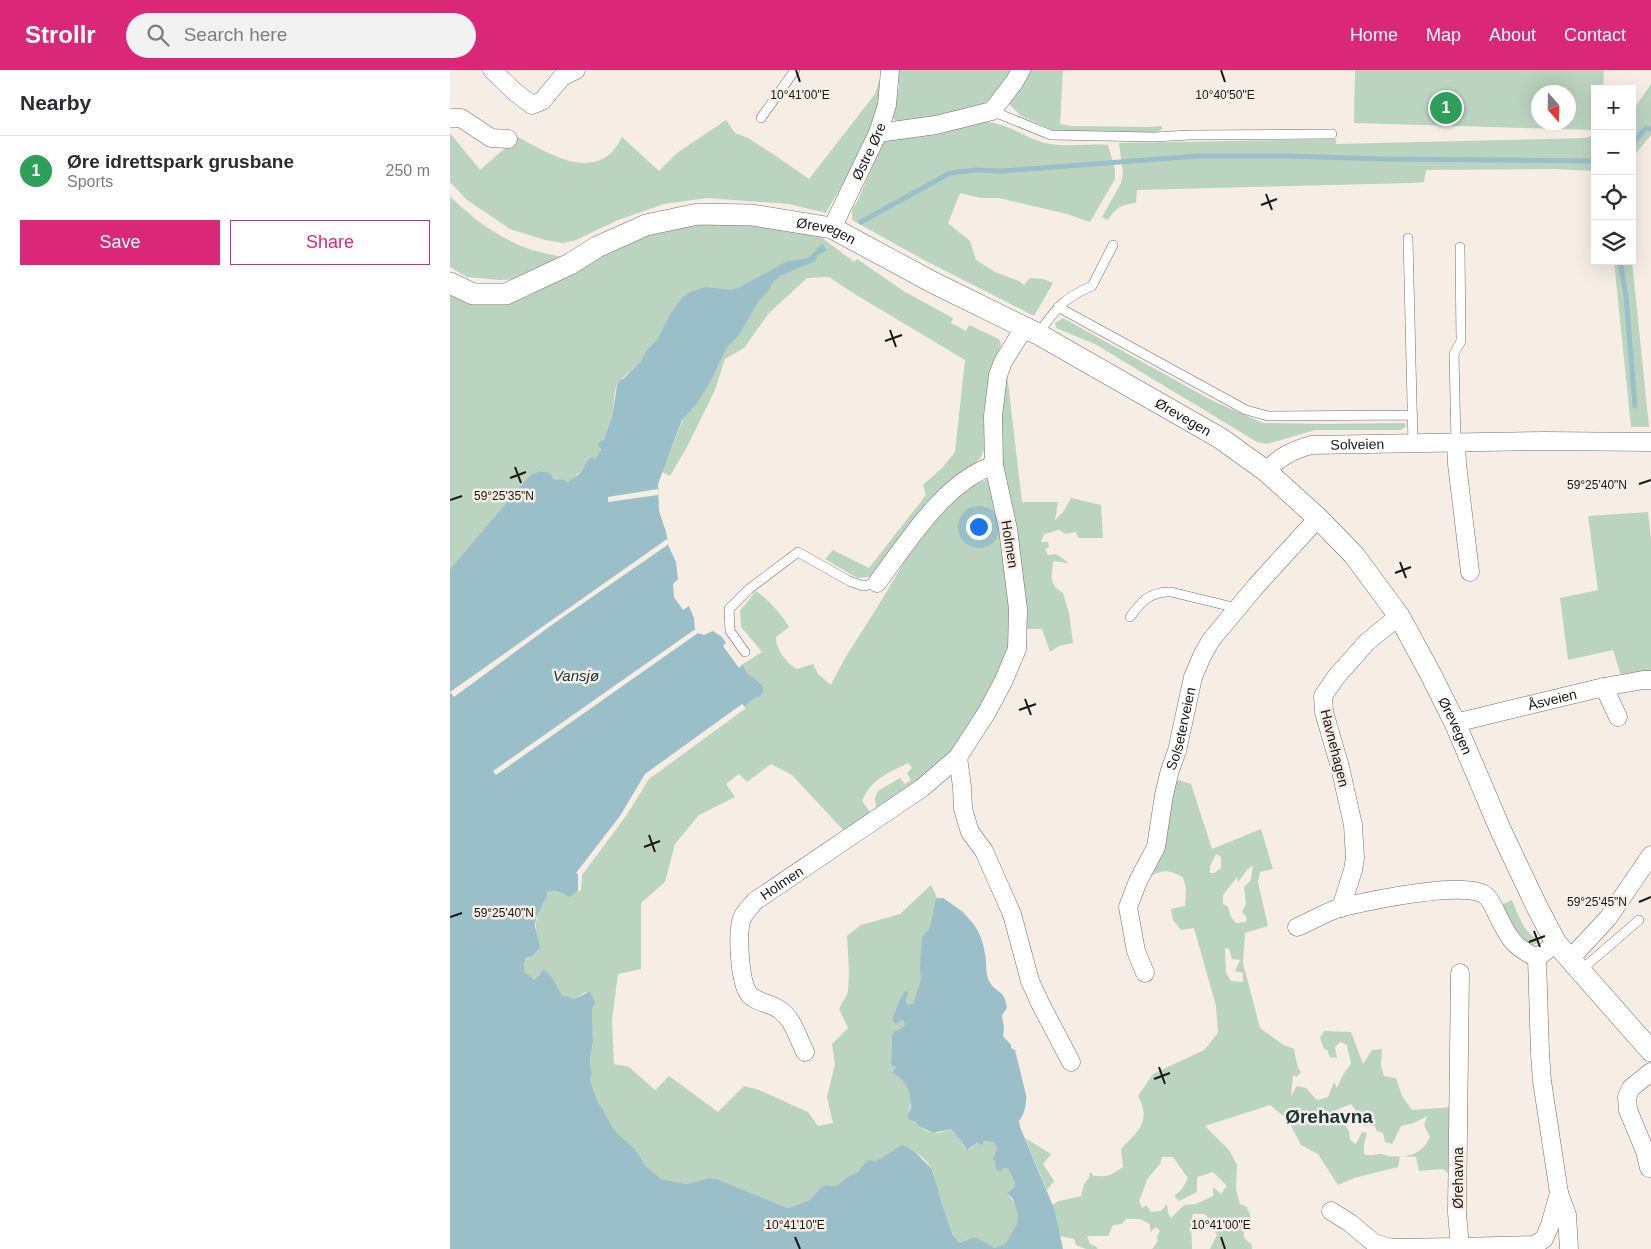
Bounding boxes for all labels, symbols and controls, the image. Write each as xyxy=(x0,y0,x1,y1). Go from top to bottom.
search box xyxy=(126,13,476,58)
text: Strollr xyxy=(25,21,96,48)
icon: search xyxy=(144,21,172,49)
text: Search here xyxy=(184,24,287,45)
text: Home xyxy=(1350,25,1398,45)
text: Map xyxy=(1426,25,1461,45)
text: About xyxy=(1489,25,1536,45)
text: Contact xyxy=(1564,25,1626,45)
north arrow xyxy=(1531,85,1576,130)
map controls xyxy=(1591,85,1636,265)
button: + xyxy=(1591,85,1636,130)
text: 10°41'00"E xyxy=(770,88,830,102)
text: 10°40'50"E xyxy=(1195,88,1255,102)
pin: 1 xyxy=(1430,89,1462,127)
text: Nearby xyxy=(20,91,91,114)
street label: Østre Øre xyxy=(848,121,889,183)
button: − xyxy=(1591,130,1636,175)
text: Øre idrettspark grusbane xyxy=(67,151,294,172)
text: 1 xyxy=(32,162,40,179)
text: 250 m xyxy=(386,162,430,179)
text: Sports xyxy=(67,173,113,190)
button: locate xyxy=(1591,175,1636,220)
street label: Ørevegen xyxy=(795,214,858,247)
button: Save xyxy=(20,220,220,265)
button: Share xyxy=(230,220,430,265)
button: layers xyxy=(1591,220,1636,265)
street label: Ørevegen xyxy=(1153,395,1214,439)
street label: Solveien xyxy=(1330,436,1384,453)
text: 59°25'40"N xyxy=(1567,478,1627,492)
text: 59°25'35"N xyxy=(474,489,534,503)
your location xyxy=(966,514,992,540)
street label: Holmen xyxy=(998,519,1022,569)
water label: Vansjø xyxy=(553,667,599,684)
street label: Solseterveien xyxy=(1163,686,1199,772)
street label: Åsveien xyxy=(1526,686,1578,713)
street label: Ørevegen xyxy=(1435,694,1475,757)
street label: Havnehagen xyxy=(1318,708,1352,788)
street label: Holmen xyxy=(757,863,806,903)
text: 59°25'45"N xyxy=(1567,895,1627,909)
text: 59°25'40"N xyxy=(474,906,534,920)
district label: Ørehavna xyxy=(1285,1106,1373,1127)
street label: Ørehavna xyxy=(1450,1147,1466,1209)
text: 10°41'10"E xyxy=(765,1218,825,1232)
text: 10°41'00"E xyxy=(1191,1218,1251,1232)

